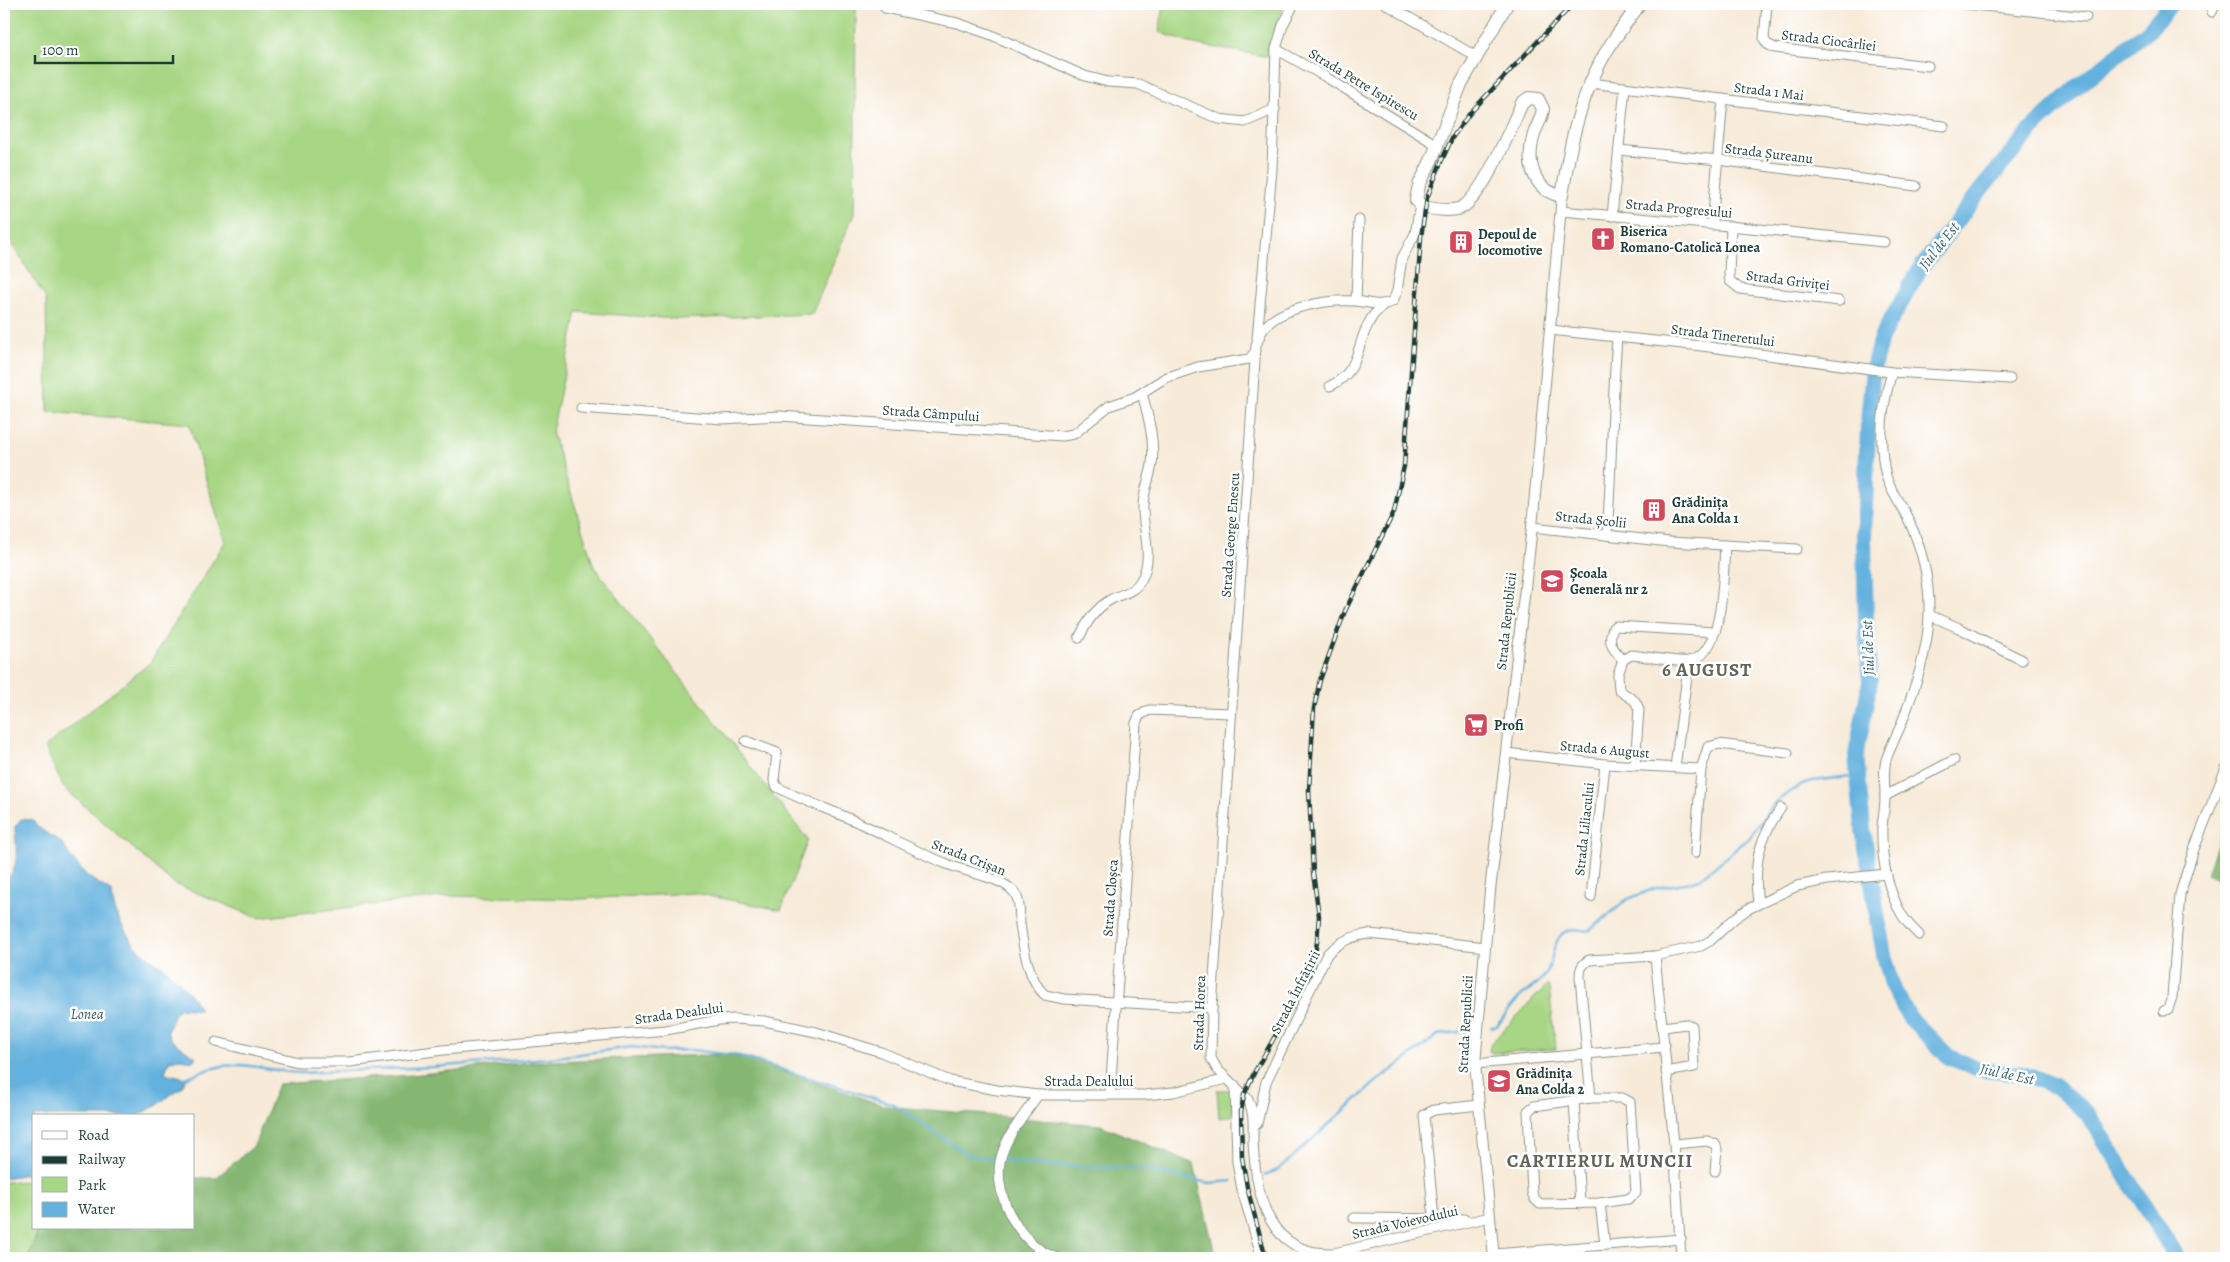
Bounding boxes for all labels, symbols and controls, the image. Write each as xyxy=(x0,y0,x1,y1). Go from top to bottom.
street label: Strada Ciocârliei xyxy=(1780,25,1877,56)
scale bar xyxy=(35,32,172,64)
text: 100 m xyxy=(42,40,79,60)
street label: Strada Petre Ispirescu xyxy=(1305,44,1423,125)
street label: Strada 1 Mai xyxy=(1733,78,1805,105)
street label: Strada Șureanu xyxy=(1724,139,1815,168)
street label: Strada Progresului xyxy=(1625,194,1733,223)
water label: Jiul de Est xyxy=(1914,218,1964,274)
place label: Biserica Romano-Catolică Lonea xyxy=(1620,222,1760,257)
place label: Depoul de locomotive xyxy=(1478,225,1543,260)
church icon: Biserica Romano-Catolică Lonea xyxy=(1590,226,1616,252)
building icon: Depoul de locomotive xyxy=(1448,229,1474,255)
street label: Strada Griviței xyxy=(1745,266,1831,295)
street label: Strada Tineretului xyxy=(1670,320,1776,351)
street label: Strada Câmpului xyxy=(882,401,980,426)
street label: Strada George Enescu xyxy=(1217,471,1244,598)
place label: Grădinița Ana Colda 1 xyxy=(1671,493,1739,528)
building icon: Grădinița Ana Colda 1 xyxy=(1641,497,1667,523)
street label: Strada Școlii xyxy=(1554,506,1628,533)
place label: Școala Generală nr 2 xyxy=(1570,564,1648,599)
school or university icon: Școala Generală nr 2 xyxy=(1539,568,1565,594)
street label: Strada Republicii xyxy=(1492,571,1521,671)
water label: Jiul de Est xyxy=(1857,620,1879,677)
district label: 6 AUGUST xyxy=(1662,657,1752,683)
supermarket icon: Profi xyxy=(1463,712,1489,738)
place label: Profi xyxy=(1494,716,1524,735)
street label: Strada 6 August xyxy=(1559,736,1651,763)
street label: Strada Liliacului xyxy=(1570,781,1599,877)
street label: Strada Crișan xyxy=(929,835,1009,880)
street label: Strada Cloșca xyxy=(1098,858,1123,937)
street label: Strada Înfrățirii xyxy=(1266,947,1325,1037)
street label: Strada Horea xyxy=(1189,974,1210,1051)
street label: Strada Republicii xyxy=(1453,974,1478,1074)
street label: Strada Dealului xyxy=(634,998,725,1029)
water label: Lonea xyxy=(70,1004,104,1024)
water label: Jiul de Est xyxy=(1977,1058,2037,1090)
place label: Grădinița Ana Colda 2 xyxy=(1515,1064,1585,1099)
school or university icon: Grădinița Ana Colda 2 xyxy=(1486,1068,1512,1094)
street label: Strada Dealului xyxy=(1044,1072,1134,1091)
legend xyxy=(32,1114,195,1230)
text: Road xyxy=(78,1125,110,1145)
district label: CARTIERUL MUNCII xyxy=(1507,1148,1693,1174)
text: Railway xyxy=(78,1149,126,1169)
text: Park xyxy=(78,1175,107,1195)
text: Water xyxy=(77,1199,115,1219)
street label: Strada Voievodului xyxy=(1350,1201,1460,1244)

